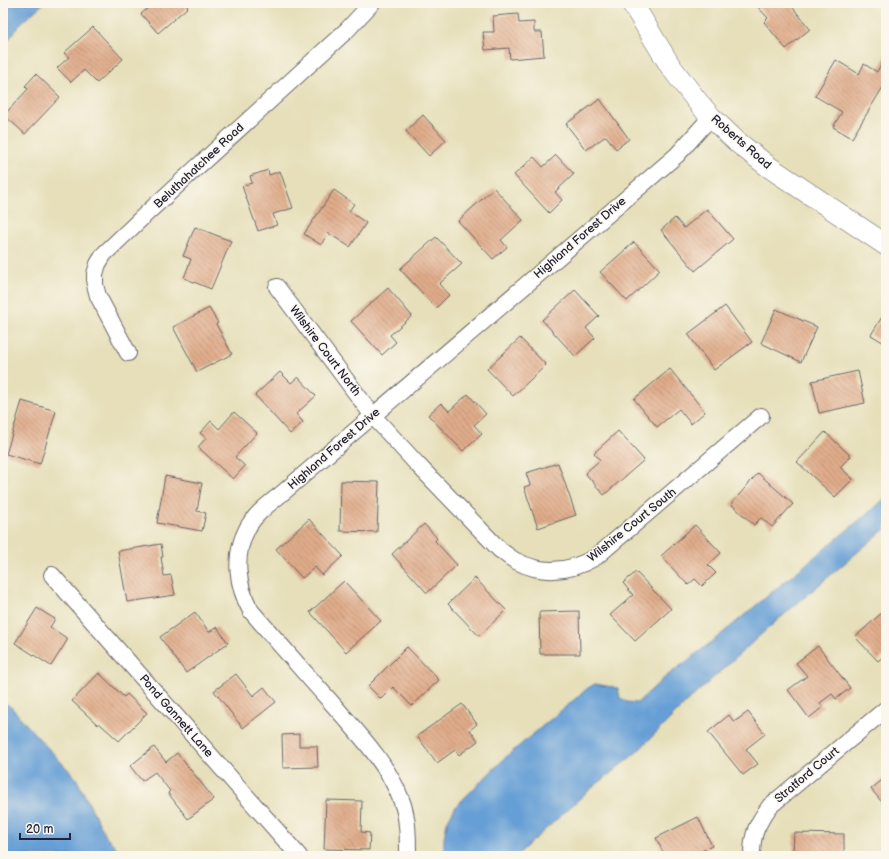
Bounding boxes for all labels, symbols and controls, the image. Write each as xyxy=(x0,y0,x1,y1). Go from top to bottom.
street label: Roberts Road xyxy=(708,112,774,172)
street label: Beluthahatchee Road xyxy=(151,120,247,212)
street label: Highland Forest Drive xyxy=(531,194,629,282)
street label: Wilshire Court North xyxy=(286,303,364,400)
street label: Highland Forest Drive xyxy=(285,405,383,493)
street label: Wilshire Court South xyxy=(585,484,680,565)
street label: Pond Gannett Lane xyxy=(136,671,216,761)
street label: Stratford Court xyxy=(772,743,843,806)
scale bar xyxy=(20,815,70,841)
text: 20 m xyxy=(26,822,53,837)

